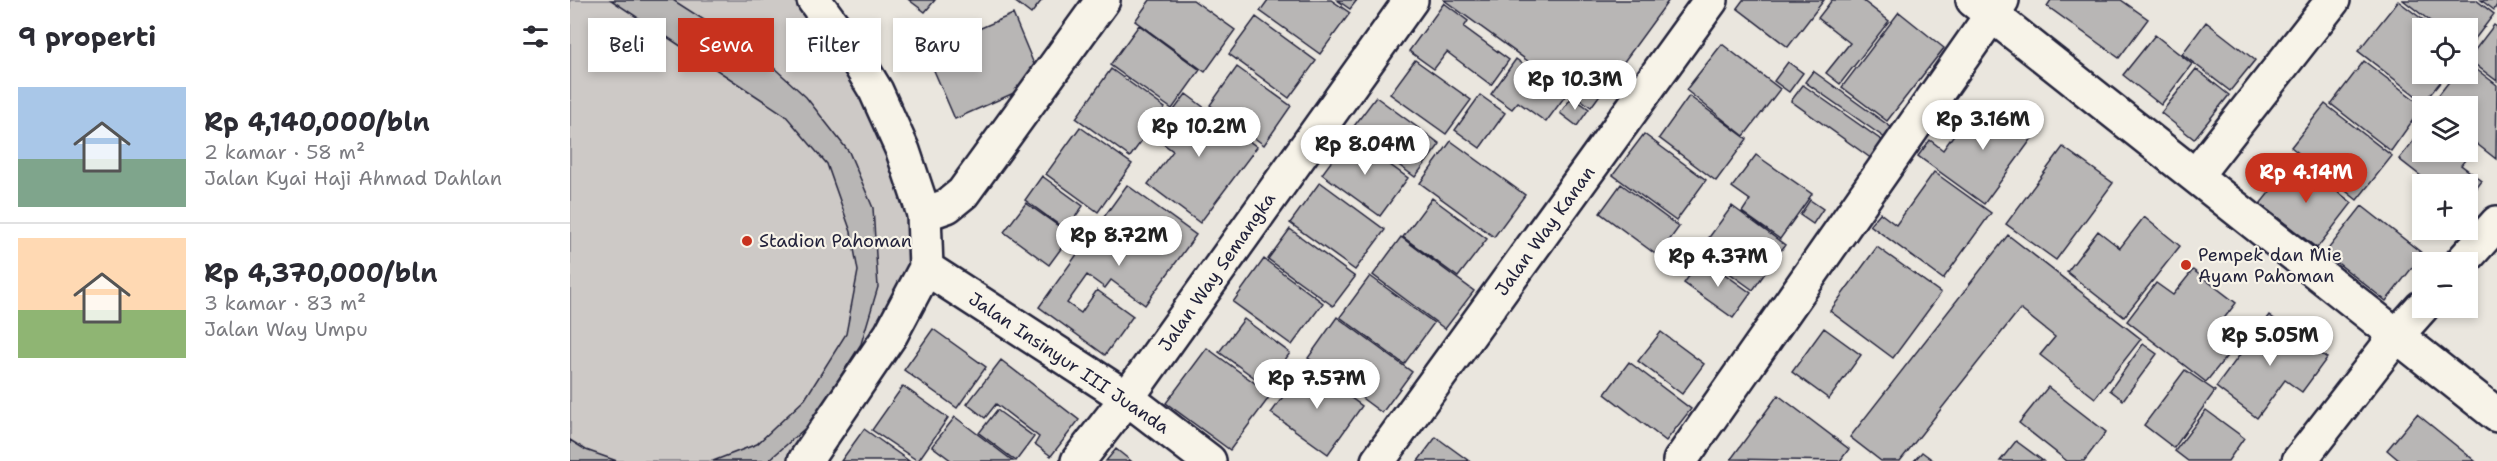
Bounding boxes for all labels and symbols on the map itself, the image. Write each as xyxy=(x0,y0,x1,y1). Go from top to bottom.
pin: Rp 10.3M xyxy=(1513,60,1637,111)
pin: Rp 3.16M xyxy=(1921,100,2045,151)
pin: Rp 10.2M xyxy=(1137,107,1261,158)
pin: Rp 8.04M xyxy=(1303,125,1427,176)
pin: Rp 4.14M xyxy=(2244,153,2368,204)
street label: Jalan Way Kanan xyxy=(1490,161,1600,301)
street label: Jalan Way Semangka xyxy=(1153,188,1281,356)
pin: Rp 8.72M xyxy=(1057,216,1181,267)
place label: Stadion Pahoman xyxy=(759,229,912,253)
marker: Stadion Pahoman xyxy=(740,234,754,248)
pin: Rp 4.37M xyxy=(1656,237,1780,288)
place label: Pempek dan Mie Ayam Pahoman xyxy=(2198,243,2342,288)
marker: Pempek dan Mie Ayam Pahoman xyxy=(2179,258,2193,272)
street label: Jalan Insinyur III Juanda xyxy=(964,287,1174,439)
pin: Rp 5.05M xyxy=(2208,316,2332,367)
pin: Rp 7.57M xyxy=(1255,359,1379,410)

